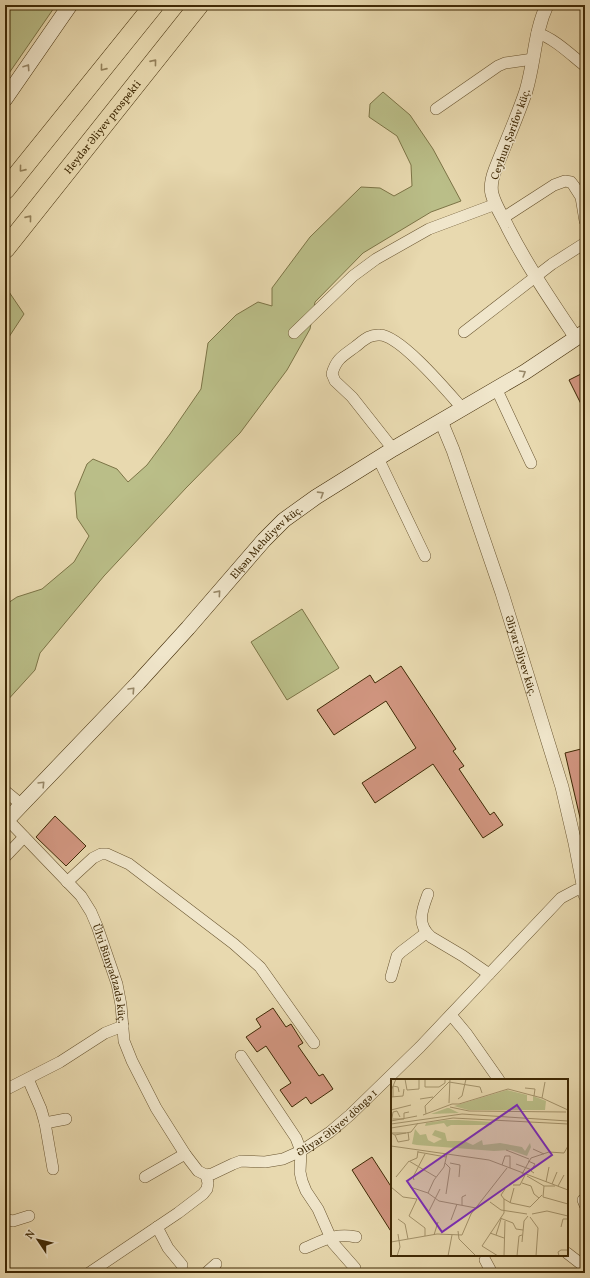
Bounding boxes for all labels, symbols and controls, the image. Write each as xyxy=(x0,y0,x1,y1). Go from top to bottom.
one-way arrow xyxy=(149,59,156,66)
one-way arrow xyxy=(101,63,108,71)
one-way arrow xyxy=(22,64,30,71)
street label: Heydər Əliyev prospekti xyxy=(61,78,145,178)
street label: Ceyhun Şərifov küç. xyxy=(488,87,535,182)
one-way arrow xyxy=(19,165,26,172)
one-way arrow xyxy=(25,216,32,223)
one-way arrow xyxy=(519,370,526,377)
one-way arrow xyxy=(317,491,324,498)
street label: Elşən Mehdiyev küç. xyxy=(227,503,307,583)
one-way arrow xyxy=(214,591,221,598)
street label: Əliyar Əliyev küç. xyxy=(500,614,540,699)
one-way arrow xyxy=(127,687,134,695)
one-way arrow xyxy=(37,781,45,789)
street label: Ülvi Bünyadzadə küç. xyxy=(88,922,129,1025)
inset map xyxy=(391,1079,568,1256)
street label: Əliyar Əliyev döngə 1 xyxy=(295,1086,381,1161)
north arrow xyxy=(18,1220,58,1260)
text: N xyxy=(23,1228,39,1243)

